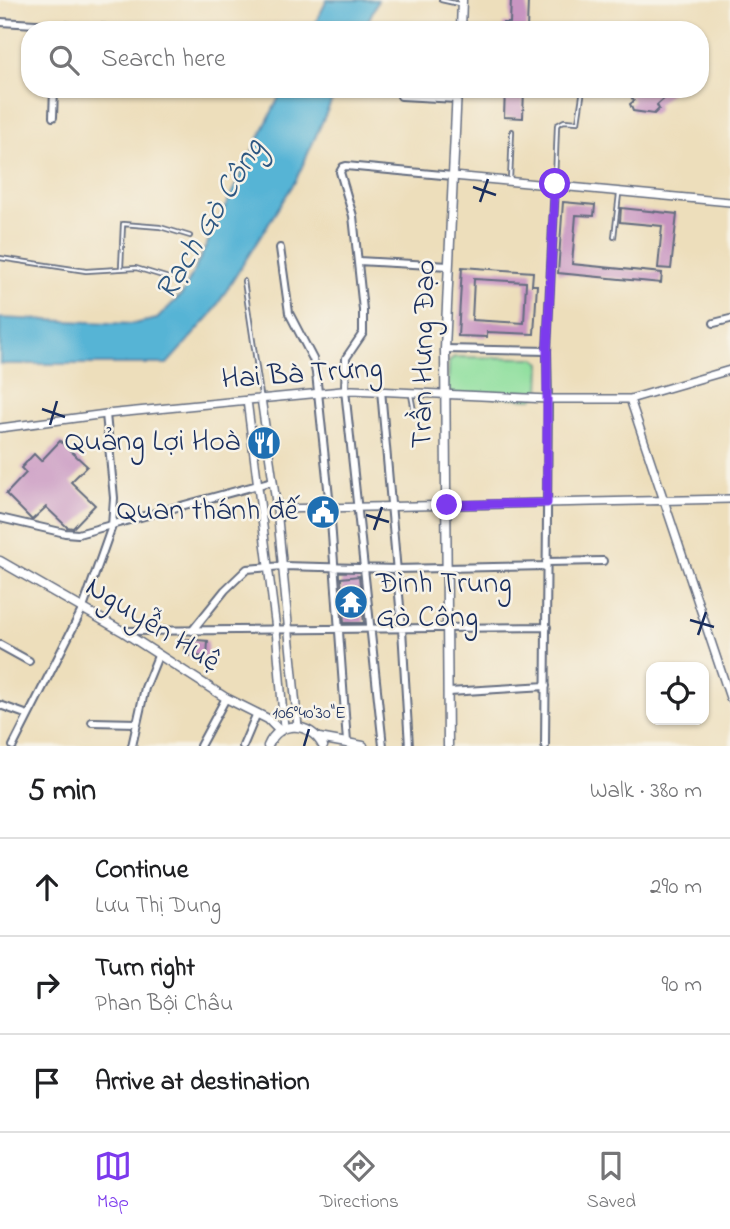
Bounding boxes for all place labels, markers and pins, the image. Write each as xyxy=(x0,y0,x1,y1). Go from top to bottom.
place label: Quảng Lợi Hoà xyxy=(65,421,240,465)
restaurant icon: Quảng Lợi Hoà xyxy=(245,424,283,462)
place label: Quan thánh đế xyxy=(117,490,301,534)
public building icon: Quan thánh đế xyxy=(304,493,342,531)
place label: Đình Trung Gò Công xyxy=(375,563,512,641)
temple icon: Đình Trung Gò Công xyxy=(332,583,370,621)

